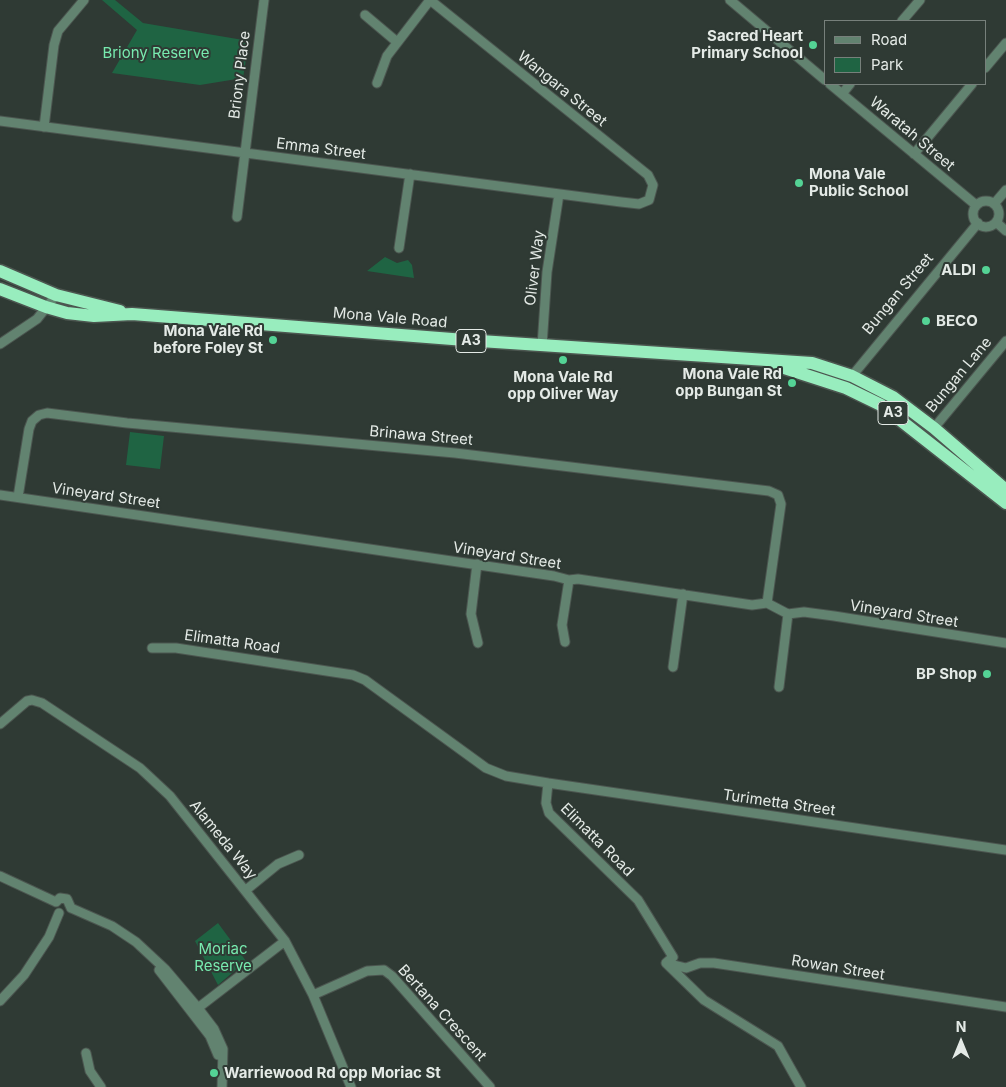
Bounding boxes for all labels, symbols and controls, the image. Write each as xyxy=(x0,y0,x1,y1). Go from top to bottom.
legend xyxy=(824,20,986,85)
place label: Sacred Heart Primary School xyxy=(691,27,803,62)
street label: Briony Place xyxy=(226,30,254,120)
text: Road xyxy=(871,30,907,49)
marker: Sacred Heart Primary School xyxy=(807,39,819,51)
park label: Briony Reserve xyxy=(102,44,210,62)
street label: Wangara Street xyxy=(514,48,610,130)
text: Park xyxy=(871,55,903,74)
street label: Waratah Street xyxy=(866,93,958,175)
street label: Emma Street xyxy=(275,135,367,163)
place label: Mona Vale Public School xyxy=(809,165,908,200)
marker: Mona Vale Public School xyxy=(793,177,805,189)
street label: Oliver Way xyxy=(521,229,549,307)
street label: Bungan Street xyxy=(859,250,937,338)
place label: ALDI xyxy=(941,261,976,279)
marker: ALDI xyxy=(980,264,992,276)
street label: Mona Vale Road xyxy=(332,304,448,332)
place label: BECO xyxy=(936,312,978,330)
marker: BECO xyxy=(920,315,932,327)
place label: Mona Vale Rd before Foley St xyxy=(153,322,263,357)
road number: A3 xyxy=(456,330,486,352)
marker: Mona Vale Rd before Foley St xyxy=(267,334,279,346)
street label: Bungan Lane xyxy=(922,334,996,416)
marker: Mona Vale Rd opp Oliver Way xyxy=(557,354,569,366)
place label: Mona Vale Rd opp Bungan St xyxy=(675,365,782,400)
place label: Mona Vale Rd opp Oliver Way xyxy=(508,368,618,403)
marker: Mona Vale Rd opp Bungan St xyxy=(786,377,798,389)
road number: A3 xyxy=(878,402,908,424)
street label: Brinawa Street xyxy=(368,423,474,449)
street label: Vineyard Street xyxy=(51,479,161,513)
street label: Vineyard Street xyxy=(452,539,562,573)
street label: Vineyard Street xyxy=(849,597,959,631)
street label: Elimatta Road xyxy=(183,626,281,658)
place label: BP Shop xyxy=(916,665,977,683)
marker: BP Shop xyxy=(981,668,993,680)
street label: Turimetta Street xyxy=(722,786,836,820)
street label: Alameda Way xyxy=(186,797,260,883)
street label: Elimatta Road xyxy=(557,800,637,880)
park label: Moriac Reserve xyxy=(194,940,252,975)
street label: Rowan Street xyxy=(790,952,886,984)
street label: Bertana Crescent xyxy=(394,961,490,1065)
north arrow xyxy=(936,1017,986,1067)
text: N xyxy=(956,1018,966,1035)
place label: Warriewood Rd opp Moriac St xyxy=(224,1064,441,1082)
marker: Warriewood Rd opp Moriac St xyxy=(208,1067,220,1079)

